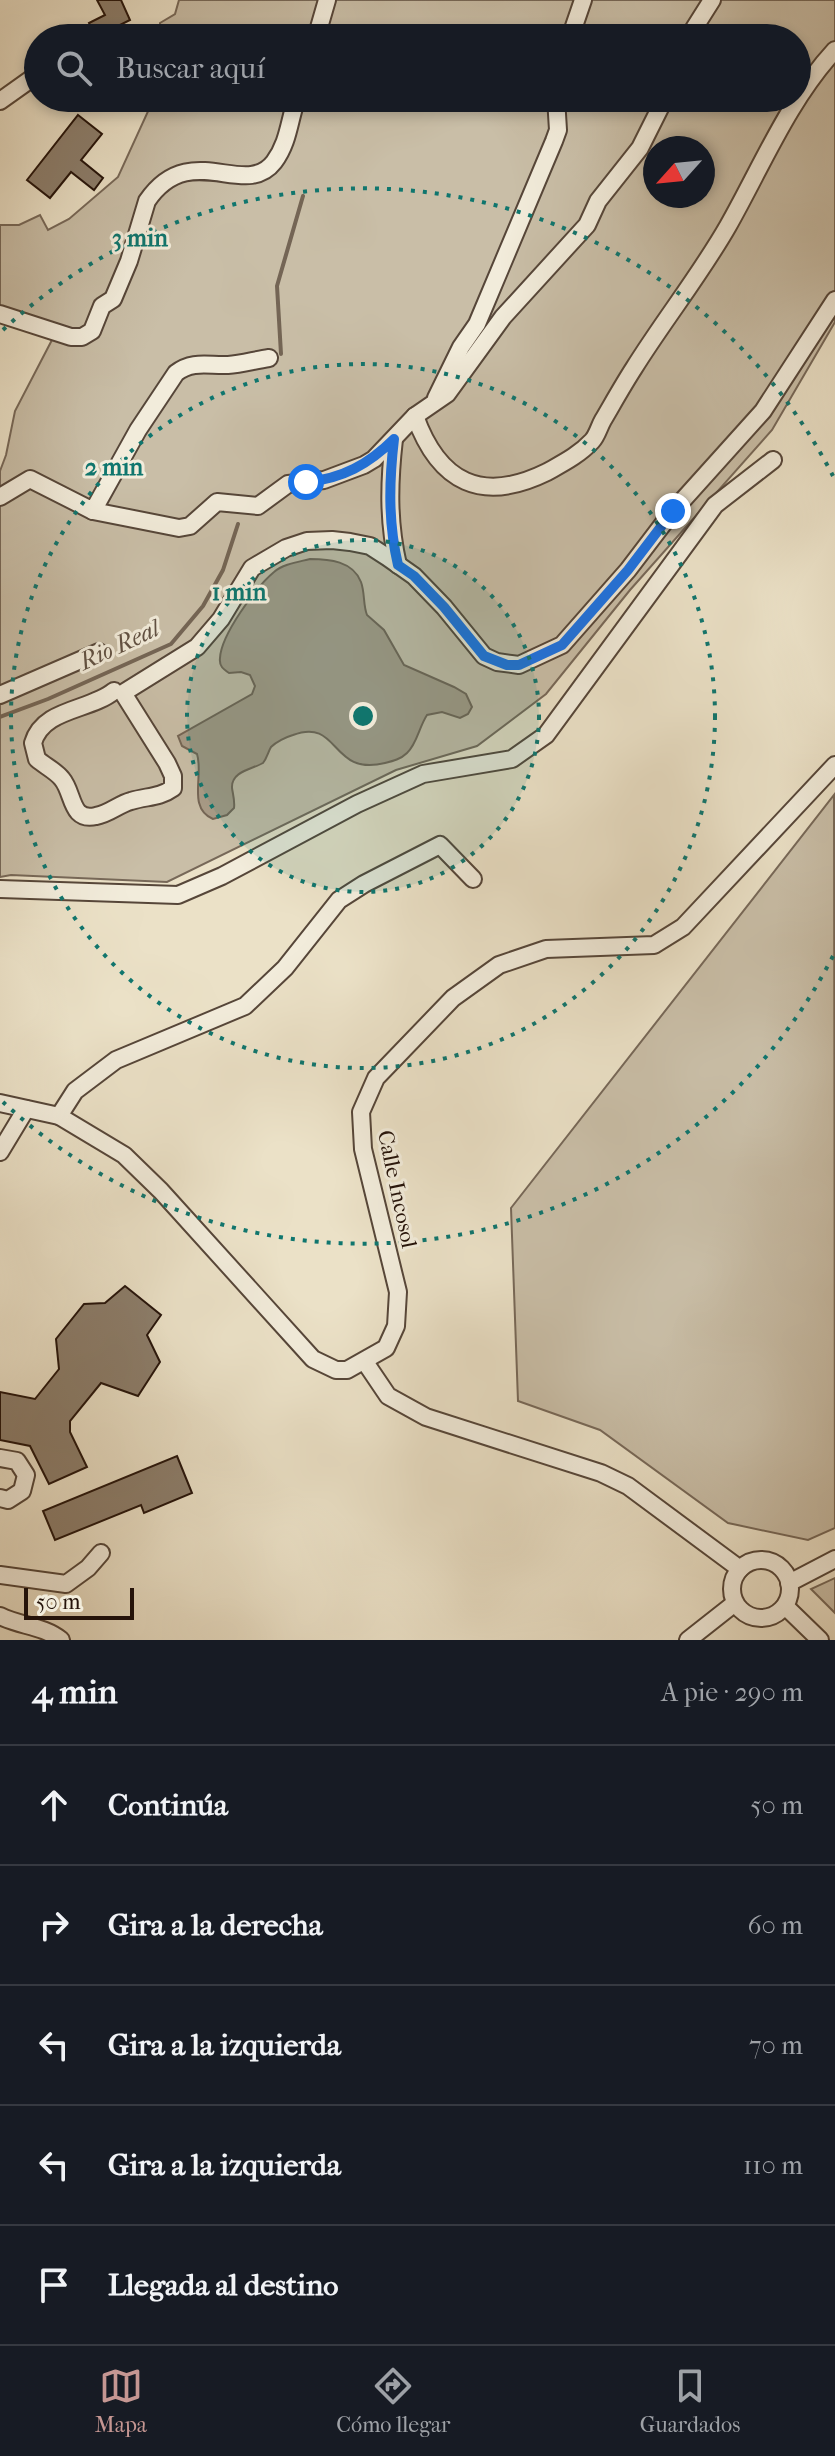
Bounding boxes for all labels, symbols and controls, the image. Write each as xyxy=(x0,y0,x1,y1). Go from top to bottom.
search box xyxy=(24,24,811,112)
icon: search xyxy=(52,46,96,90)
text: Buscar aquí xyxy=(116,51,265,86)
north arrow xyxy=(643,136,715,208)
text: 3 min xyxy=(112,224,169,252)
text: 2 min xyxy=(85,453,144,481)
route start xyxy=(288,464,324,500)
route end xyxy=(655,493,691,529)
text: 1 min xyxy=(212,578,267,606)
water label: Rio Real xyxy=(73,613,166,676)
centre of rings xyxy=(349,702,377,730)
street label: Calle Incosol xyxy=(372,1128,422,1251)
scale bar xyxy=(24,1584,134,1620)
text: 50 m xyxy=(36,1589,81,1615)
text: 4 min xyxy=(32,1672,117,1712)
text: A pie · 290 m xyxy=(661,1677,803,1708)
icon: ahead xyxy=(32,1783,76,1827)
text: Continúa xyxy=(108,1788,228,1823)
text: 50 m xyxy=(750,1790,803,1821)
icon: right xyxy=(32,1903,76,1947)
text: Gira a la derecha xyxy=(108,1908,323,1943)
text: 60 m xyxy=(747,1910,803,1941)
icon: left xyxy=(32,2023,76,2067)
text: Gira a la izquierda xyxy=(108,2028,341,2063)
text: 70 m xyxy=(749,2030,803,2061)
icon: left xyxy=(32,2143,76,2187)
text: Gira a la izquierda xyxy=(108,2148,341,2183)
text: 110 m xyxy=(743,2150,803,2181)
icon: arrive xyxy=(32,2263,76,2307)
text: Llegada al destino xyxy=(108,2268,338,2303)
tab: Mapa xyxy=(95,2364,147,2438)
tab: Cómo llegar xyxy=(336,2364,450,2438)
tab: Guardados xyxy=(640,2364,740,2438)

